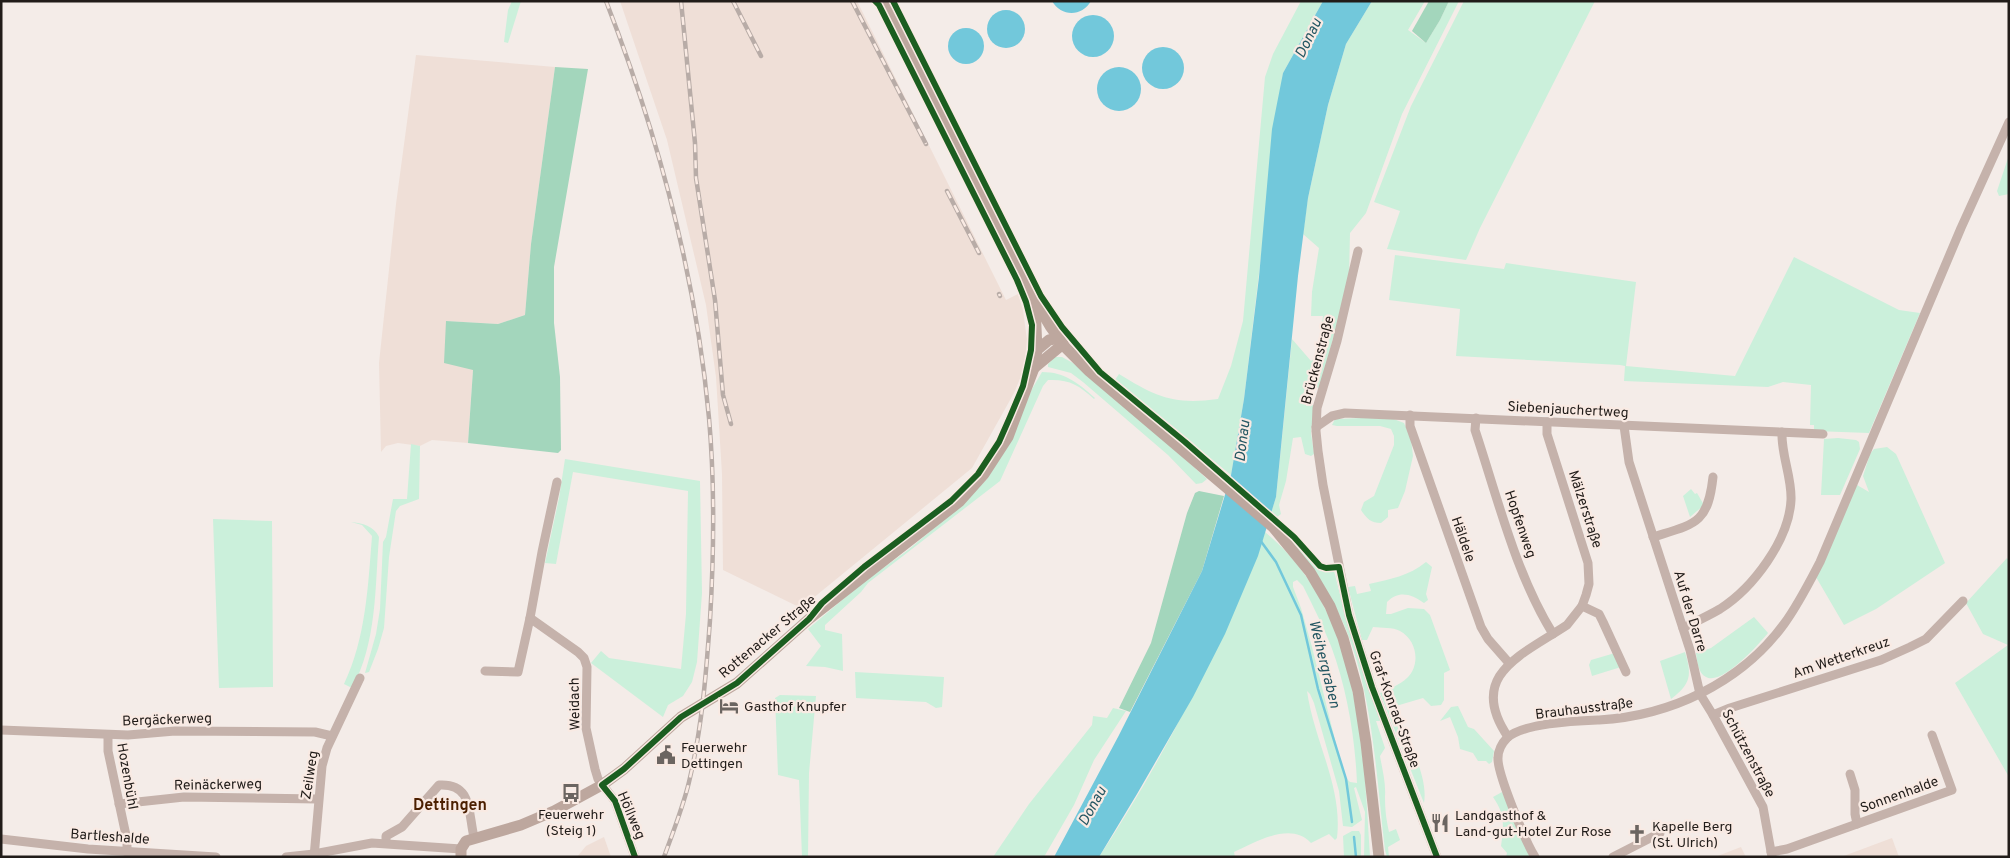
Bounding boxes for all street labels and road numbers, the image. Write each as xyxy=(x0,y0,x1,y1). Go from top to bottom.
street label: Brückenstraße xyxy=(1298,314,1338,407)
street label: Siebenjauchertweg xyxy=(1507,399,1629,422)
street label: Mälzerstraße xyxy=(1564,468,1605,550)
street label: Hopfenweg xyxy=(1500,488,1539,561)
street label: Häldele xyxy=(1447,514,1478,564)
street label: Auf der Darre xyxy=(1669,569,1710,654)
street label: Rottenacker Straße xyxy=(716,592,820,683)
street label: Am Wetterkreuz xyxy=(1791,634,1892,683)
street label: Graf-Konrad-Straße xyxy=(1364,648,1423,771)
street label: Weidach xyxy=(567,677,584,731)
street label: Brauhausstraße xyxy=(1534,695,1634,724)
street label: Schützenstraße xyxy=(1717,707,1778,801)
street label: Bergäckerweg xyxy=(122,710,212,731)
street label: Hozenbühl xyxy=(112,742,141,811)
street label: Zeilweg xyxy=(298,750,323,801)
street label: Sonnenhalde xyxy=(1858,773,1941,817)
street label: Reinäckerweg xyxy=(174,776,262,795)
street label: Höllweg xyxy=(613,789,648,842)
street label: Bartleshalde xyxy=(70,826,150,849)

